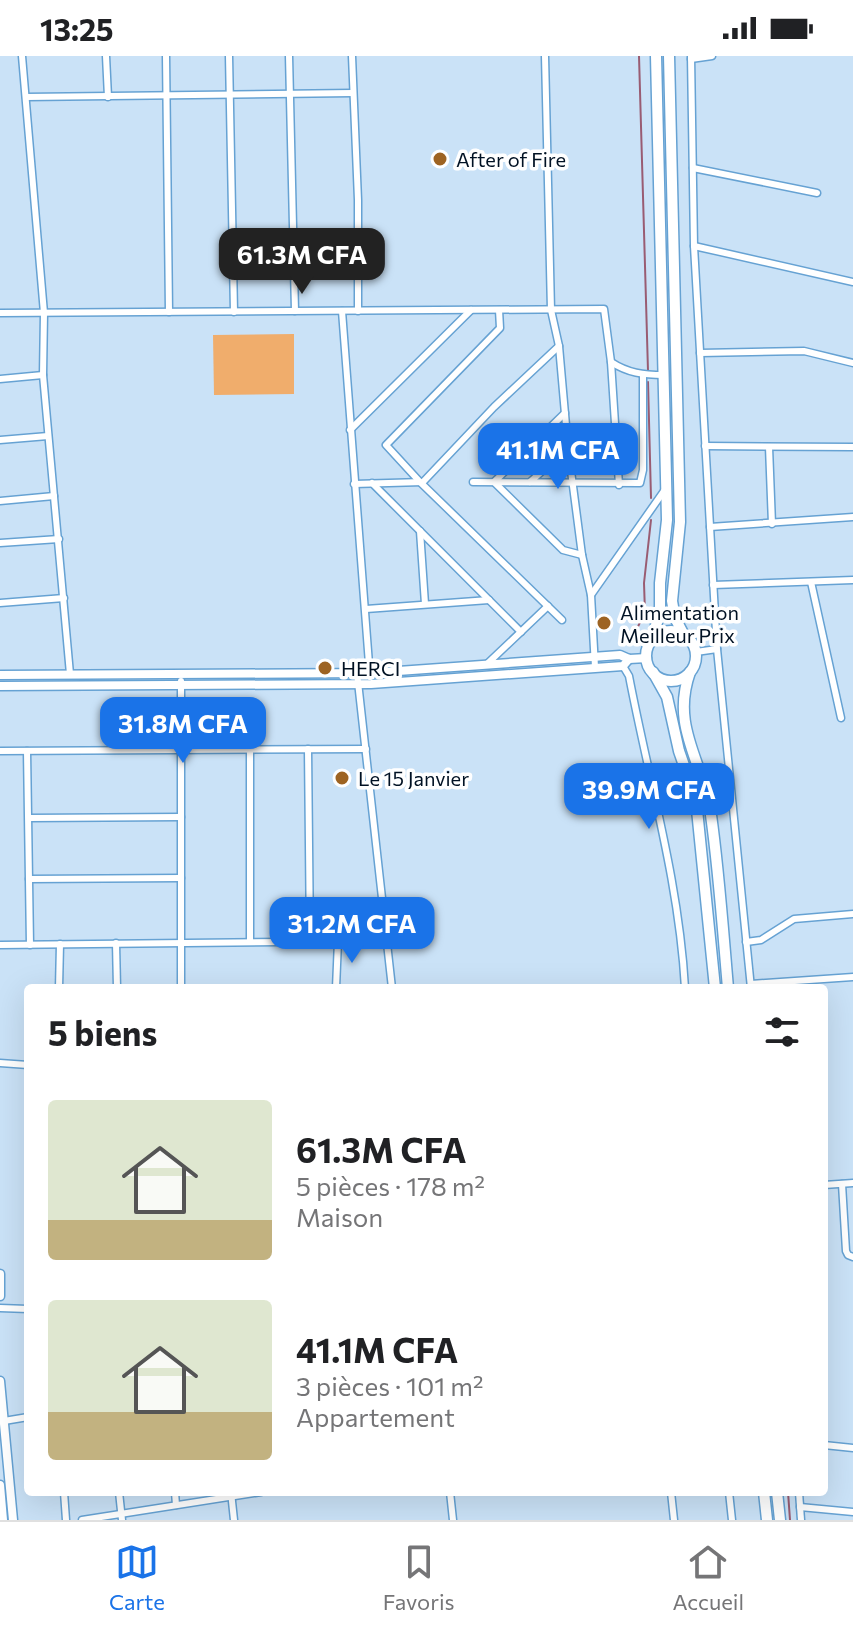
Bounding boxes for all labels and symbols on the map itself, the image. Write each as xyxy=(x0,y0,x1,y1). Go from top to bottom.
place label: After of Fire xyxy=(456,147,566,171)
marker: After of Fire xyxy=(431,150,449,168)
pin: 61.3M CFA xyxy=(210,228,394,296)
pin: 41.1M CFA xyxy=(466,423,650,491)
place label: Alimentation Meilleur Prix xyxy=(620,600,739,647)
marker: Alimentation Meilleur Prix xyxy=(595,614,613,632)
place label: HERCI xyxy=(341,656,400,680)
marker: HERCI xyxy=(316,659,334,677)
pin: 31.8M CFA xyxy=(91,697,275,765)
pin: 39.9M CFA xyxy=(557,763,741,831)
place label: Le 15 Janvier xyxy=(358,766,469,790)
marker: Le 15 Janvier xyxy=(333,769,351,787)
pin: 31.2M CFA xyxy=(260,897,444,965)

